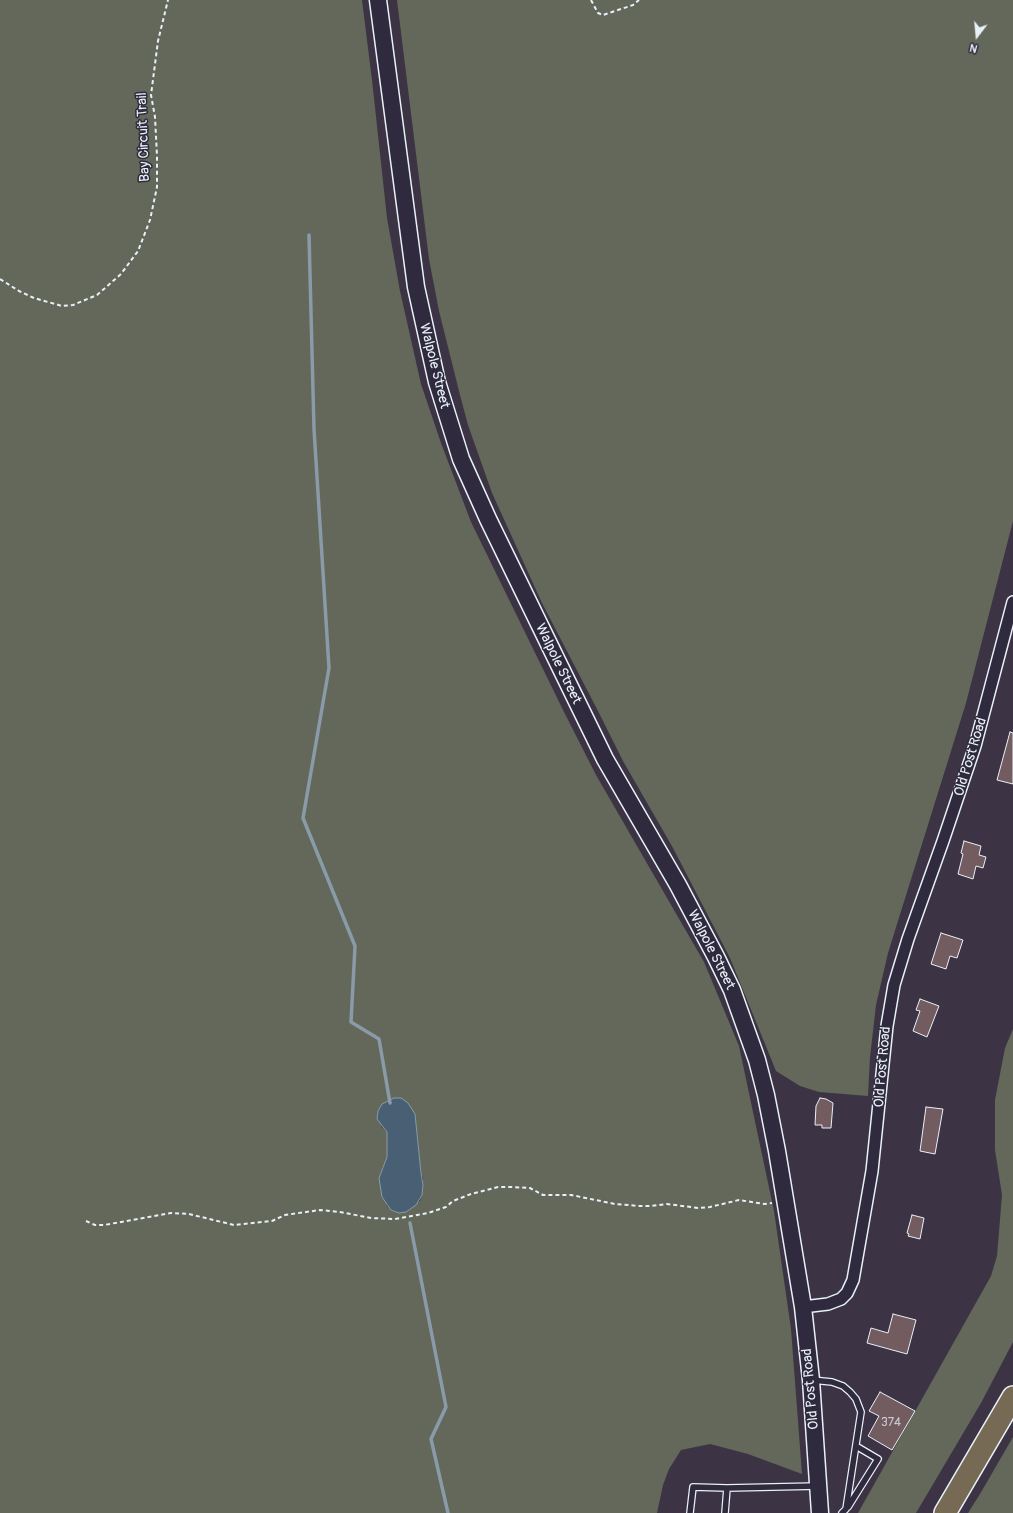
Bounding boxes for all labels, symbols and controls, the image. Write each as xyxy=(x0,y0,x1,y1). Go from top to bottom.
north arrow xyxy=(957,16,997,56)
text: N xyxy=(968,41,979,55)
street label: Bay Circuit Trail xyxy=(134,92,154,182)
street label: Walpole Street xyxy=(415,322,453,410)
street label: Walpole Street xyxy=(531,621,585,707)
street label: Old Post Road xyxy=(951,716,991,798)
street label: Walpole Street xyxy=(684,907,738,993)
street label: Old Post Road xyxy=(871,1026,895,1108)
street label: Old Post Road xyxy=(799,1348,823,1430)
house number: 374 xyxy=(881,1416,901,1430)

